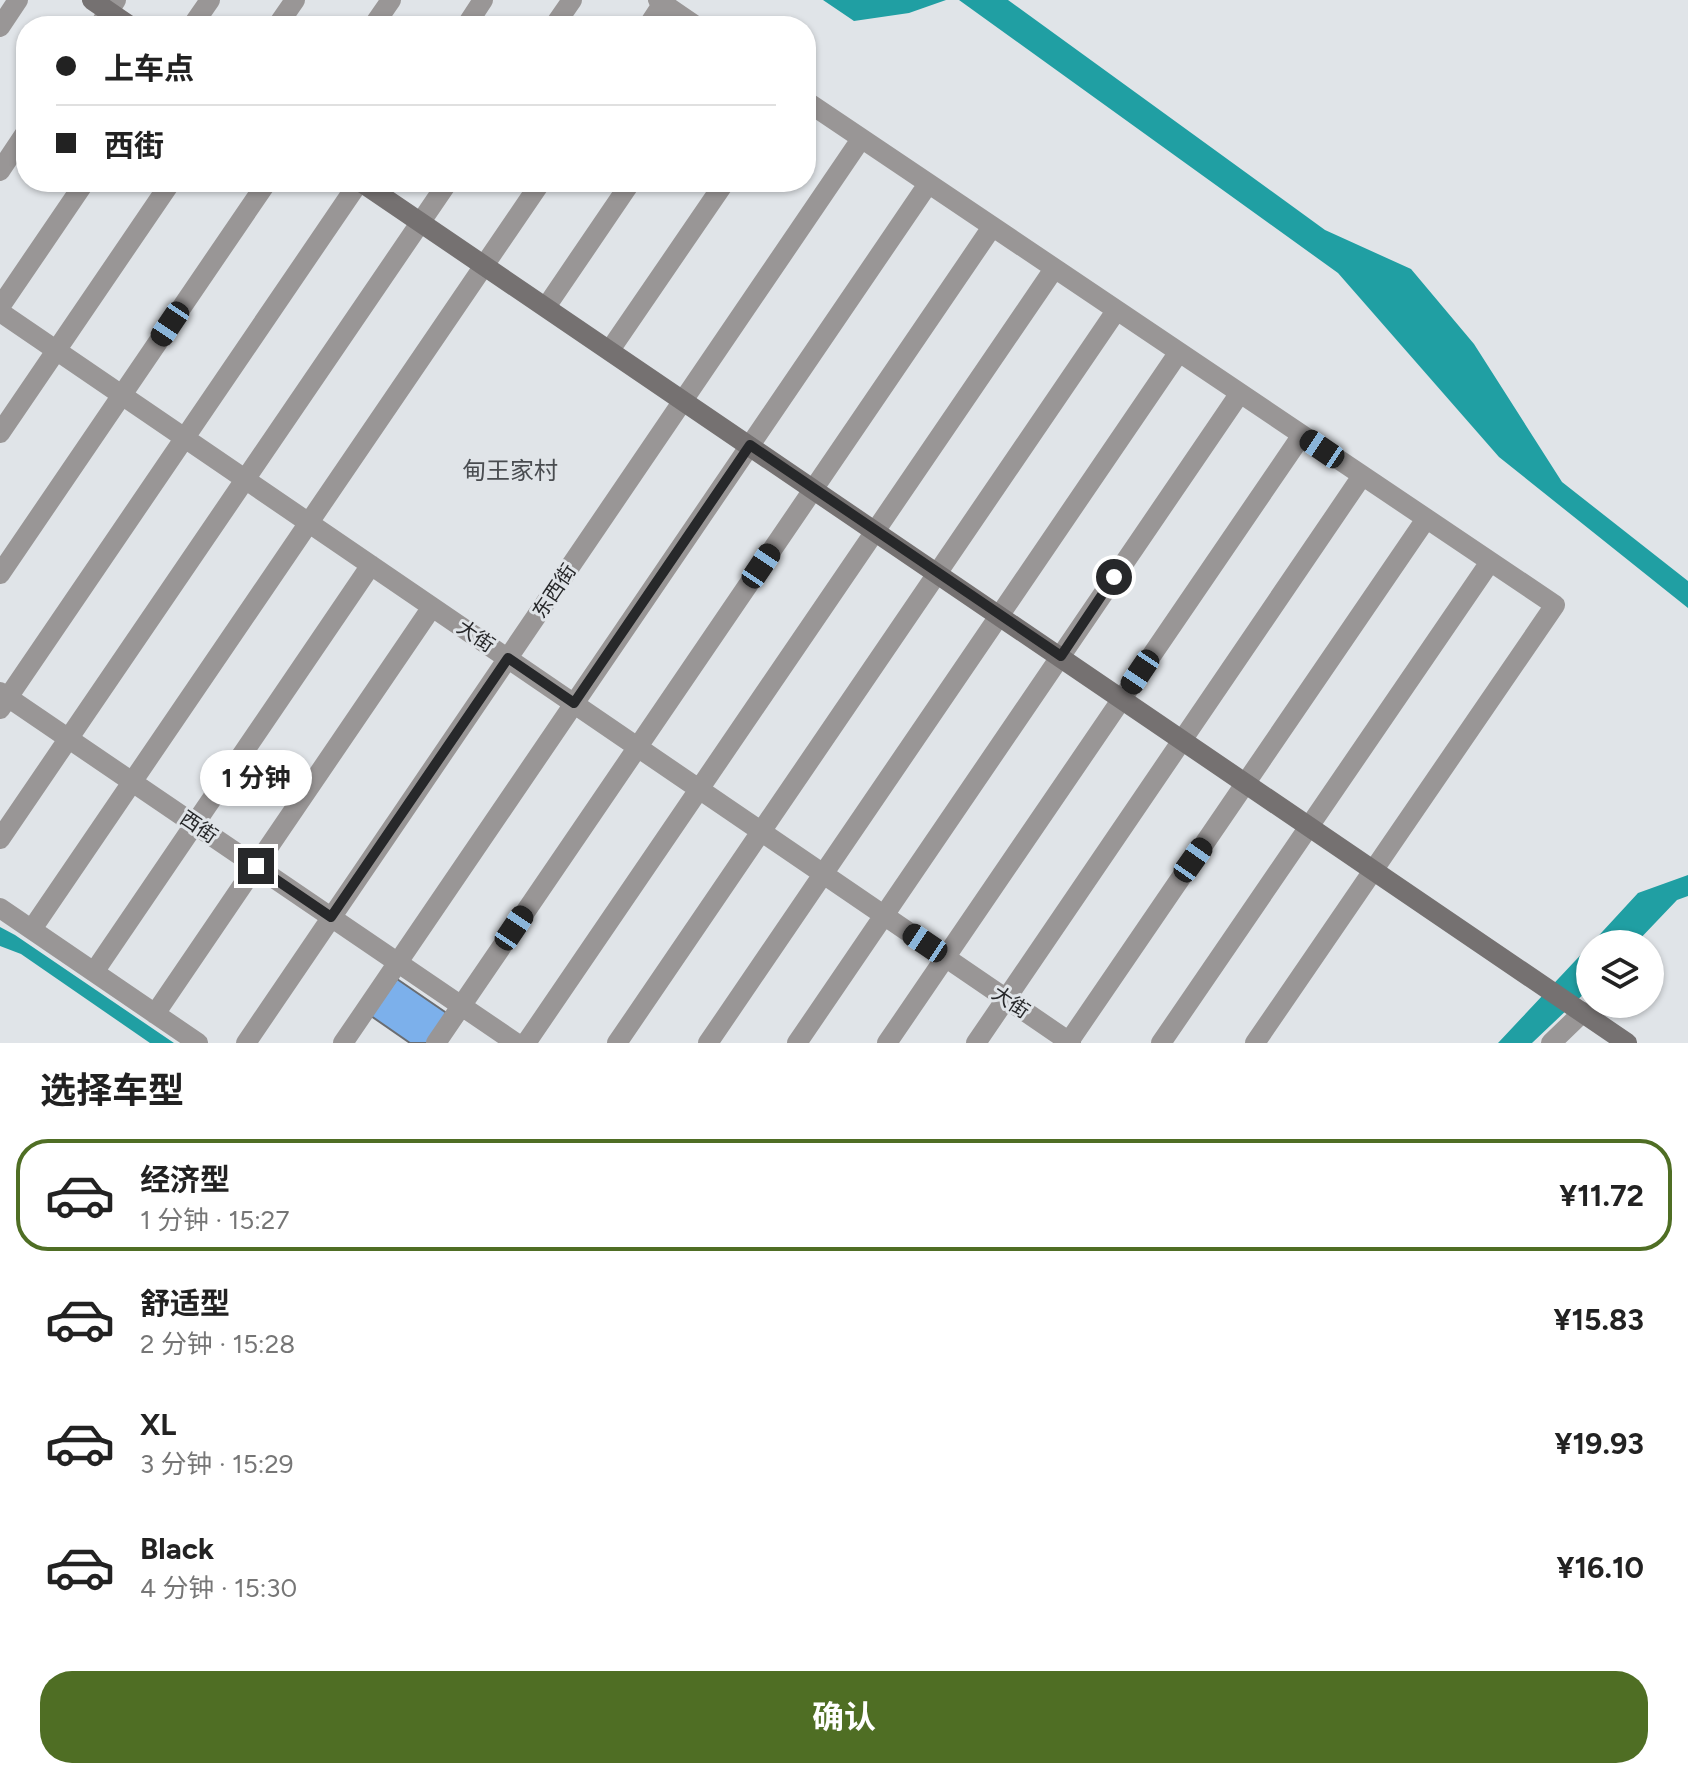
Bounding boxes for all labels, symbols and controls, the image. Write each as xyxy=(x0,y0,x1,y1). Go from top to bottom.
text: 上车点 xyxy=(104,50,194,87)
text: 西街 xyxy=(104,127,164,164)
car xyxy=(147,297,193,351)
car xyxy=(1295,426,1349,472)
district label: 甸王家村 xyxy=(462,456,558,485)
car xyxy=(738,539,784,593)
street label: 东西街 xyxy=(527,559,581,623)
route start xyxy=(1096,559,1132,595)
street label: 大街 xyxy=(453,615,499,657)
car xyxy=(1117,645,1163,699)
callout: 1 分钟 xyxy=(200,750,312,806)
text: 1 分钟 xyxy=(221,762,291,794)
street label: 西街 xyxy=(176,806,222,848)
car xyxy=(1169,833,1217,887)
route end xyxy=(238,848,274,884)
car xyxy=(491,901,537,955)
car xyxy=(898,920,952,966)
map controls xyxy=(1576,930,1664,1018)
button: layers xyxy=(1576,930,1664,1018)
street label: 大街 xyxy=(988,981,1034,1023)
text: 选择车型 xyxy=(40,1069,184,1112)
icon: car xyxy=(44,1159,116,1231)
text: 经济型 xyxy=(140,1161,230,1198)
text: ¥11.72 xyxy=(1559,1177,1644,1214)
text: 1 分钟 · 15:27 xyxy=(140,1204,289,1236)
icon: car xyxy=(44,1283,116,1355)
text: 舒适型 xyxy=(140,1285,230,1322)
text: ¥15.83 xyxy=(1554,1301,1644,1338)
text: 2 分钟 · 15:28 xyxy=(140,1328,295,1360)
text: XL xyxy=(140,1406,176,1443)
icon: car xyxy=(44,1407,116,1479)
text: ¥19.93 xyxy=(1555,1425,1644,1462)
text: 3 分钟 · 15:29 xyxy=(140,1448,294,1480)
text: Black xyxy=(140,1530,214,1567)
icon: car xyxy=(44,1531,116,1603)
text: ¥16.10 xyxy=(1557,1549,1644,1586)
text: 4 分钟 · 15:30 xyxy=(140,1572,297,1604)
button: 确认 xyxy=(40,1671,1648,1763)

